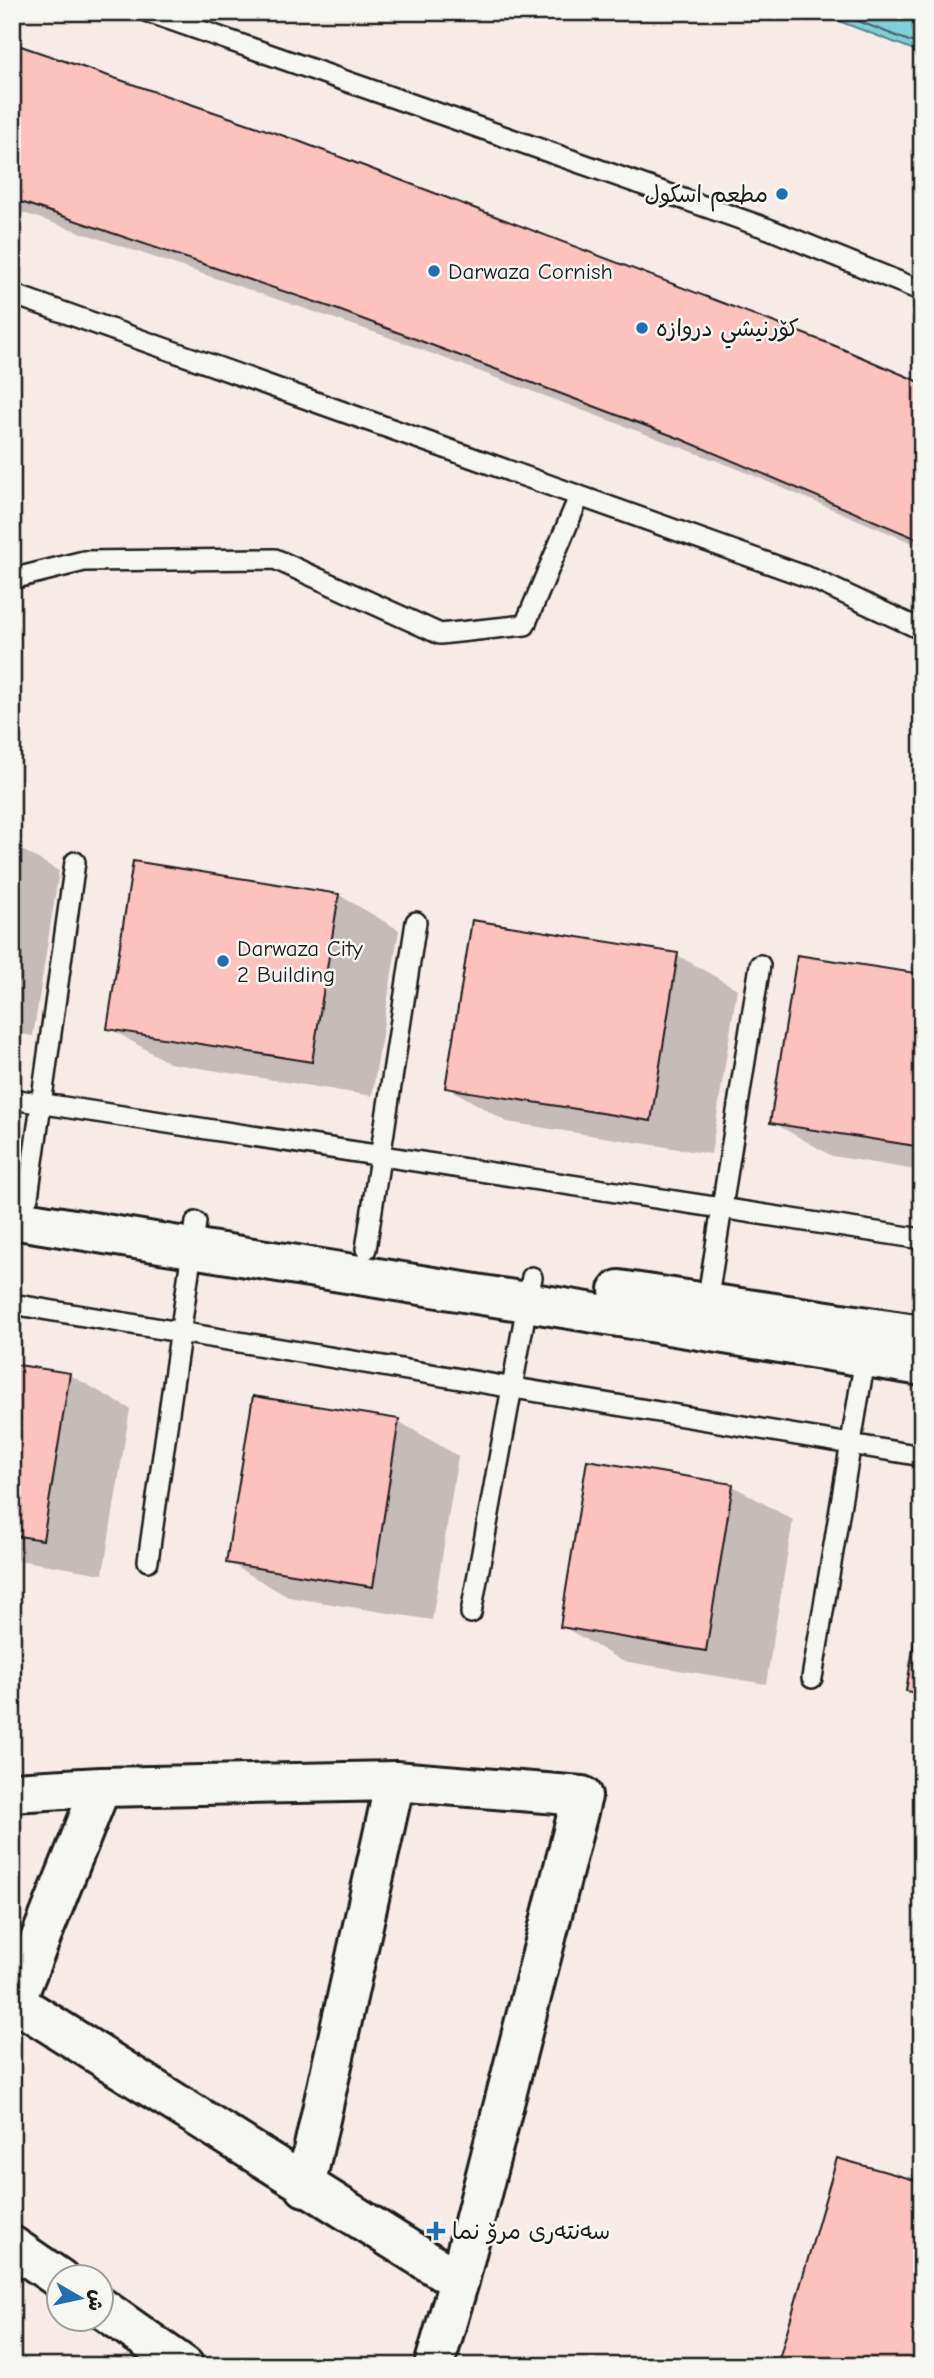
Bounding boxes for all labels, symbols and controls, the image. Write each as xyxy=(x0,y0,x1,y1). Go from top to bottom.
place label: مطعم اسكول xyxy=(644,181,768,212)
marker: مطعم اسكول xyxy=(774,186,790,202)
place label: Darwaza Cornish xyxy=(448,258,613,285)
marker: Darwaza Cornish xyxy=(426,263,442,279)
place label: کۆرنيشي دروازە xyxy=(656,315,799,349)
marker: کۆرنيشي دروازە xyxy=(634,320,650,336)
place label: Darwaza City 2 Building xyxy=(237,935,364,988)
marker: Darwaza City 2 Building xyxy=(215,953,231,969)
place label: سەنتەرى مرۆ نما xyxy=(452,2218,610,2245)
marker: سەنتەرى مرۆ نما xyxy=(426,2221,446,2241)
north arrow xyxy=(46,2262,116,2332)
text: ش xyxy=(83,2288,108,2313)

